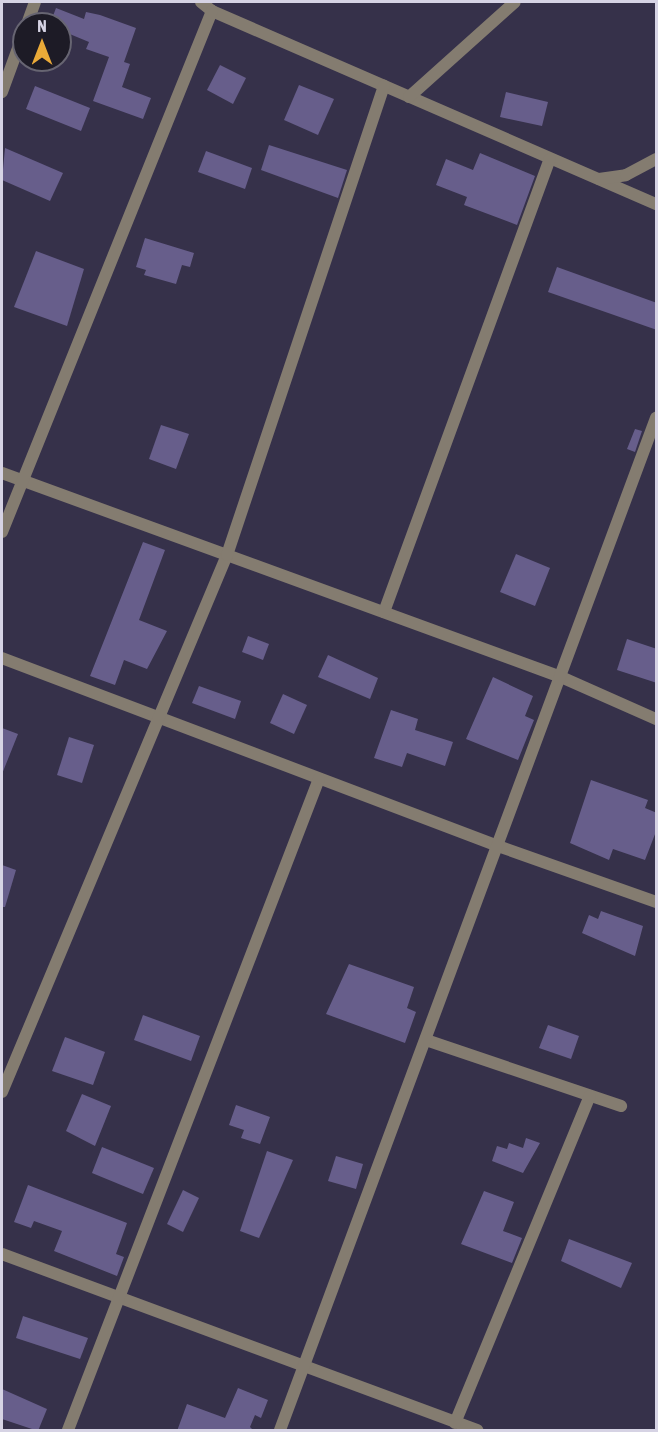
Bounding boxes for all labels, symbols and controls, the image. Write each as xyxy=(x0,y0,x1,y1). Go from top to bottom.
north arrow xyxy=(12,12,72,72)
text: N xyxy=(37,17,47,35)

